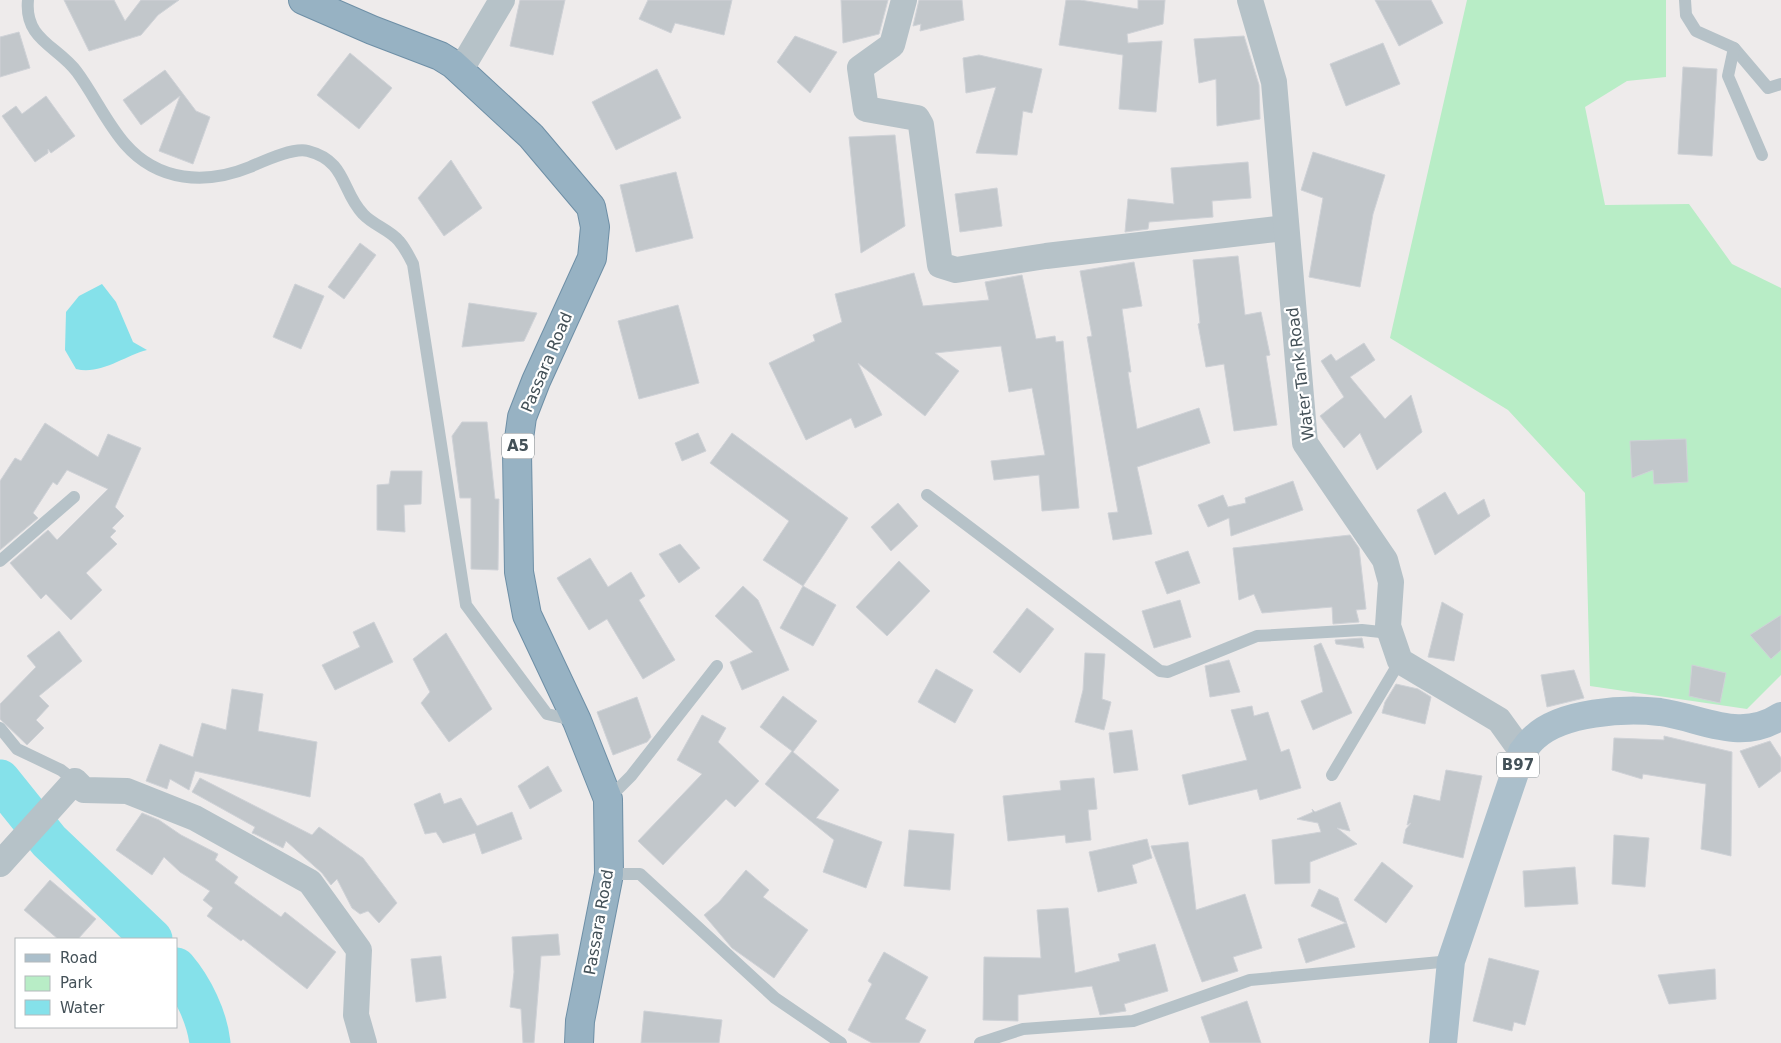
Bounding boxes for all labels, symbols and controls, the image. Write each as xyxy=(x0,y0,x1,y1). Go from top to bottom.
street label: Water Tank Road xyxy=(1283,306,1318,442)
street label: Passara Road xyxy=(517,309,576,415)
road number: A5 xyxy=(502,434,534,458)
road number: B97 xyxy=(1497,752,1539,778)
street label: Passara Road xyxy=(580,868,617,976)
legend xyxy=(15,938,178,1028)
text: Road xyxy=(60,949,98,967)
text: Park xyxy=(60,974,93,992)
text: Water xyxy=(60,999,105,1017)

